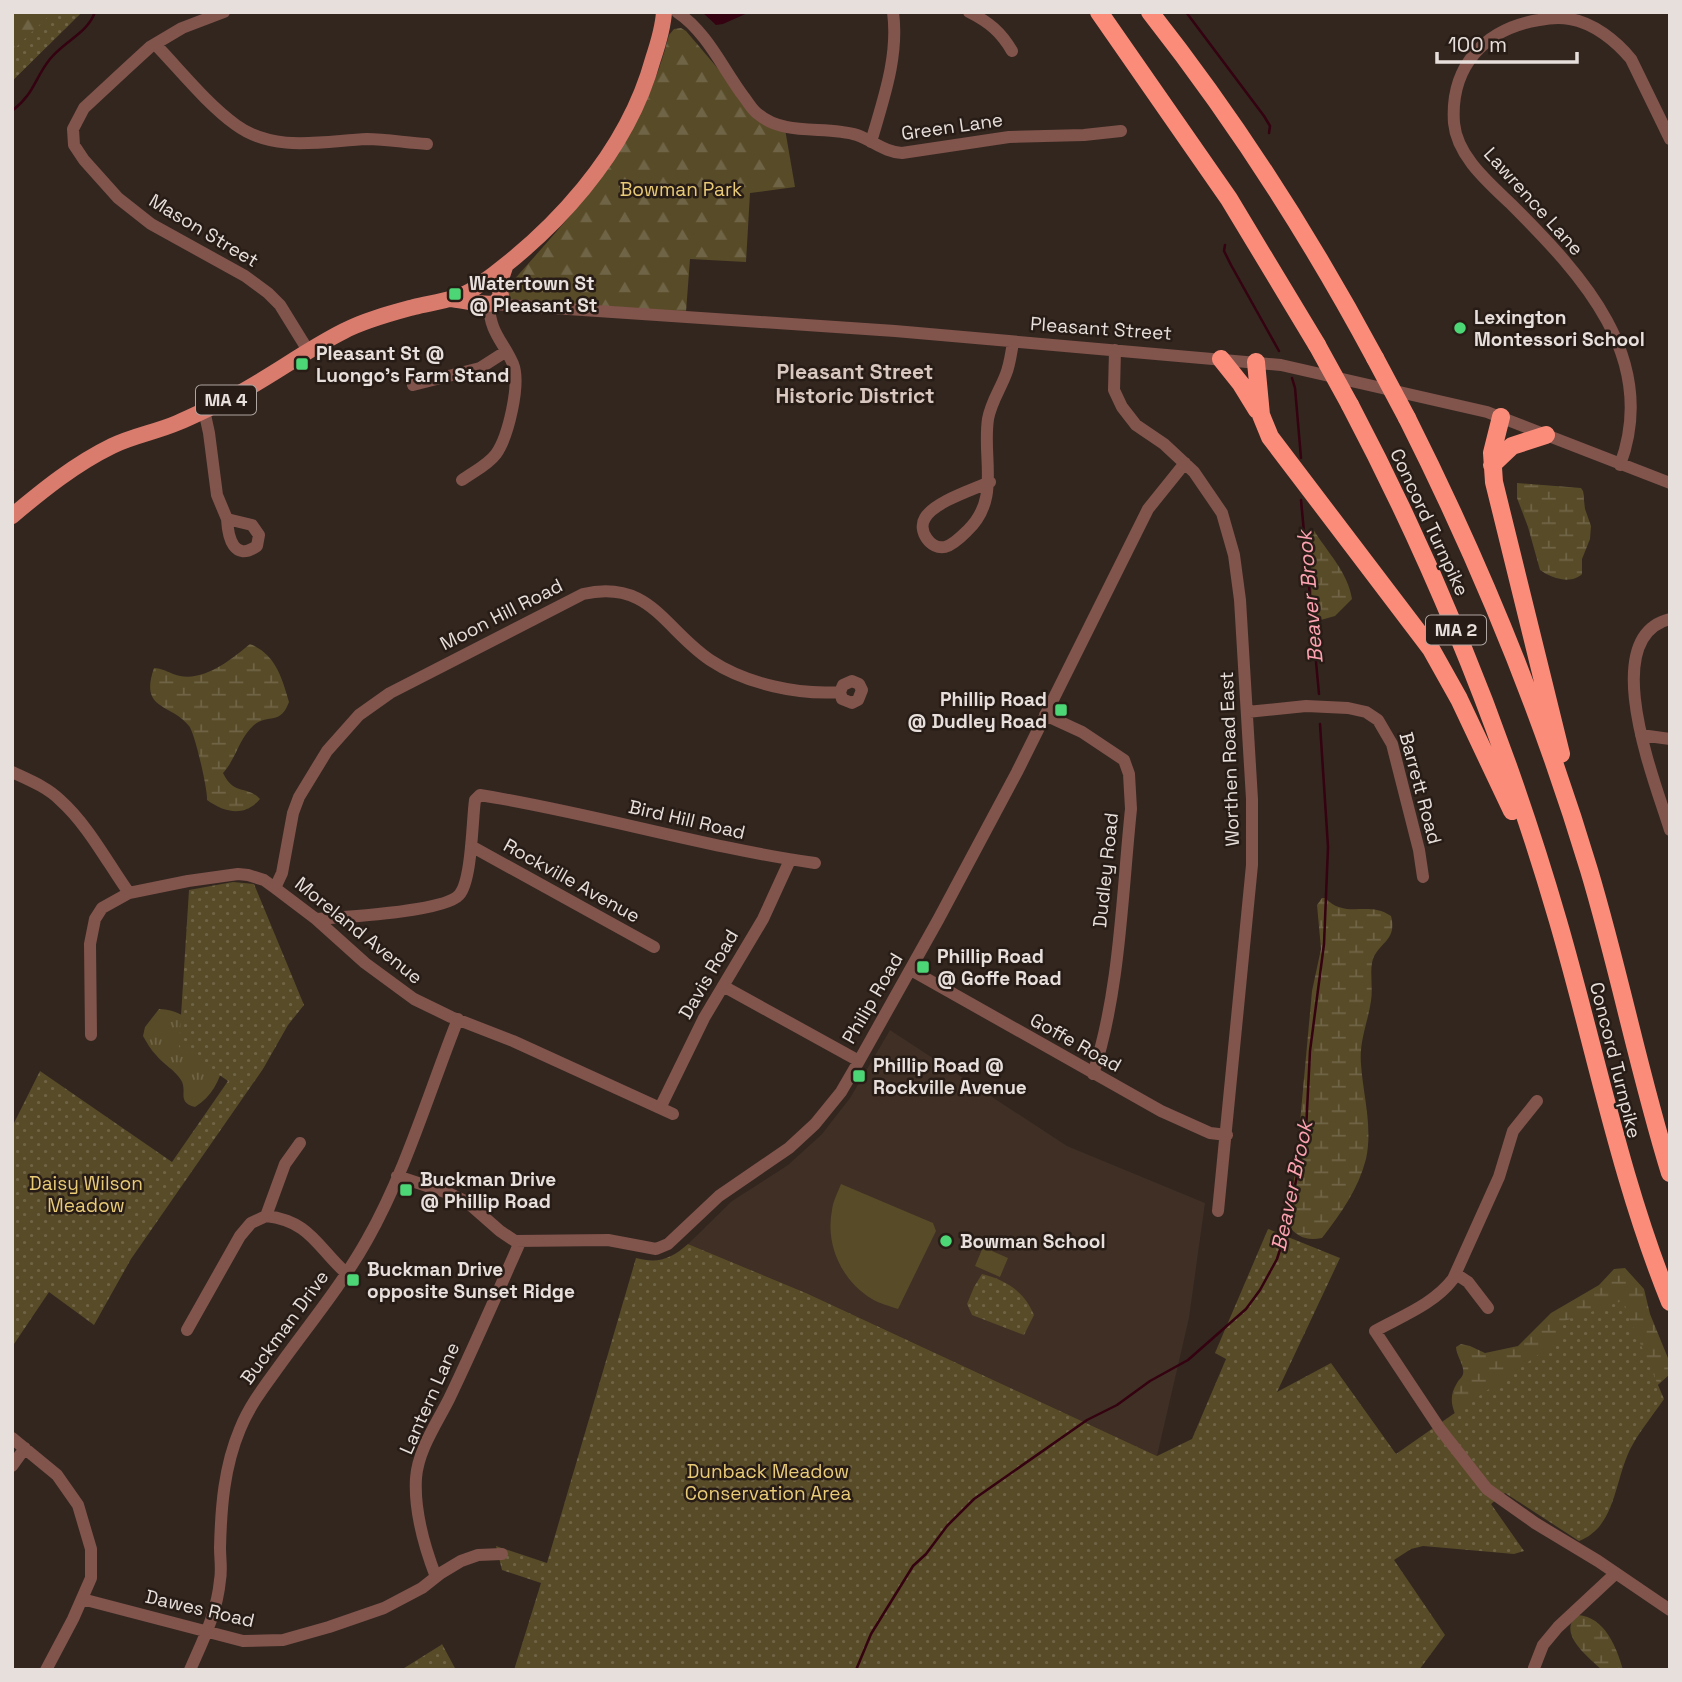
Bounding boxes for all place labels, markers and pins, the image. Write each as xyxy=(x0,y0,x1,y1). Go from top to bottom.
place label: Watertown St @ Pleasant St xyxy=(469,271,597,318)
marker: Watertown St @ Pleasant St xyxy=(447,286,463,302)
place label: Lexington Montessori School xyxy=(1474,305,1645,352)
marker: Lexington Montessori School xyxy=(1452,320,1468,336)
place label: Pleasant St @ Luongo's Farm Stand xyxy=(316,341,509,388)
marker: Pleasant St @ Luongo's Farm Stand xyxy=(294,356,310,372)
place label: Phillip Road @ Dudley Road xyxy=(907,687,1047,734)
marker: Phillip Road @ Dudley Road xyxy=(1053,702,1069,718)
place label: Phillip Road @ Goffe Road xyxy=(937,944,1062,991)
marker: Phillip Road @ Goffe Road xyxy=(915,959,931,975)
place label: Phillip Road @ Rockville Avenue xyxy=(873,1053,1027,1100)
marker: Phillip Road @ Rockville Avenue xyxy=(851,1068,867,1084)
place label: Buckman Drive @ Phillip Road xyxy=(420,1167,556,1214)
marker: Buckman Drive @ Phillip Road xyxy=(398,1182,414,1198)
place label: Bowman School xyxy=(960,1229,1106,1254)
marker: Bowman School xyxy=(938,1233,954,1249)
place label: Buckman Drive opposite Sunset Ridge xyxy=(367,1257,575,1304)
marker: Buckman Drive opposite Sunset Ridge xyxy=(345,1272,361,1288)

